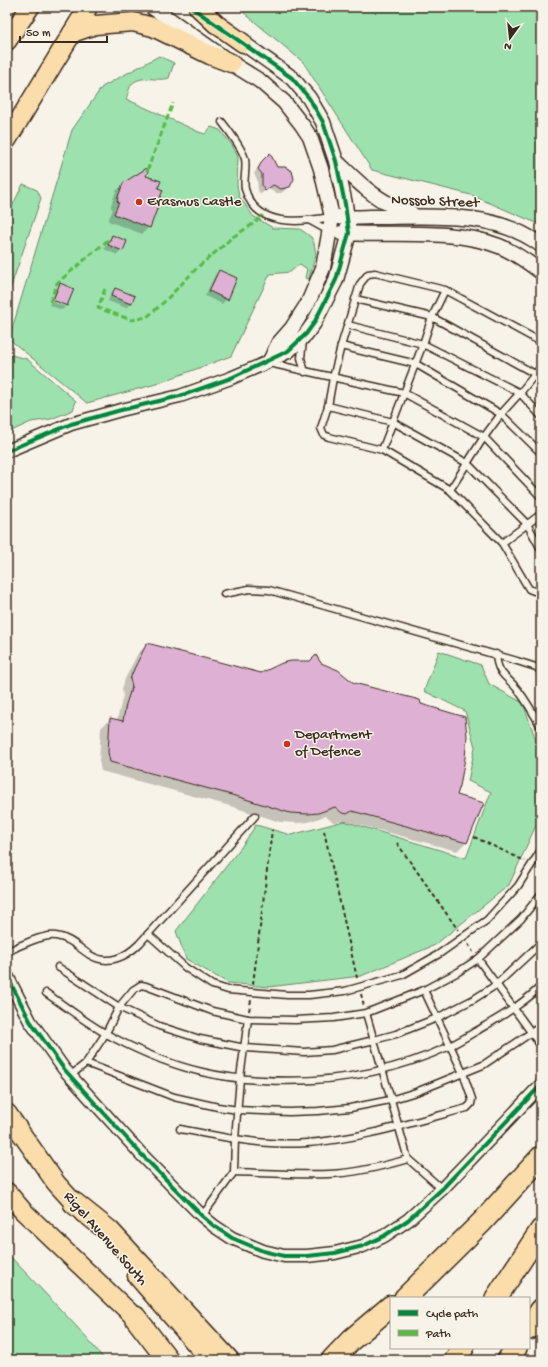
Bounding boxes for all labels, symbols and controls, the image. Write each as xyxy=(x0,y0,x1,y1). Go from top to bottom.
scale bar xyxy=(20,18,107,44)
north arrow xyxy=(490,18,530,58)
text: 50 m xyxy=(26,27,51,41)
text: N xyxy=(503,39,513,52)
street label: Nossob Street xyxy=(391,191,481,213)
place label: Erasmus Castle xyxy=(147,193,242,211)
marker: Erasmus Castle xyxy=(134,197,144,207)
place label: Department of Defence xyxy=(294,726,373,761)
marker: Department of Defence xyxy=(282,739,292,749)
street label: Rigel Avenue South xyxy=(59,1188,151,1290)
legend xyxy=(390,1297,530,1349)
text: Cycle path xyxy=(426,1308,479,1322)
text: Path xyxy=(425,1328,451,1342)

